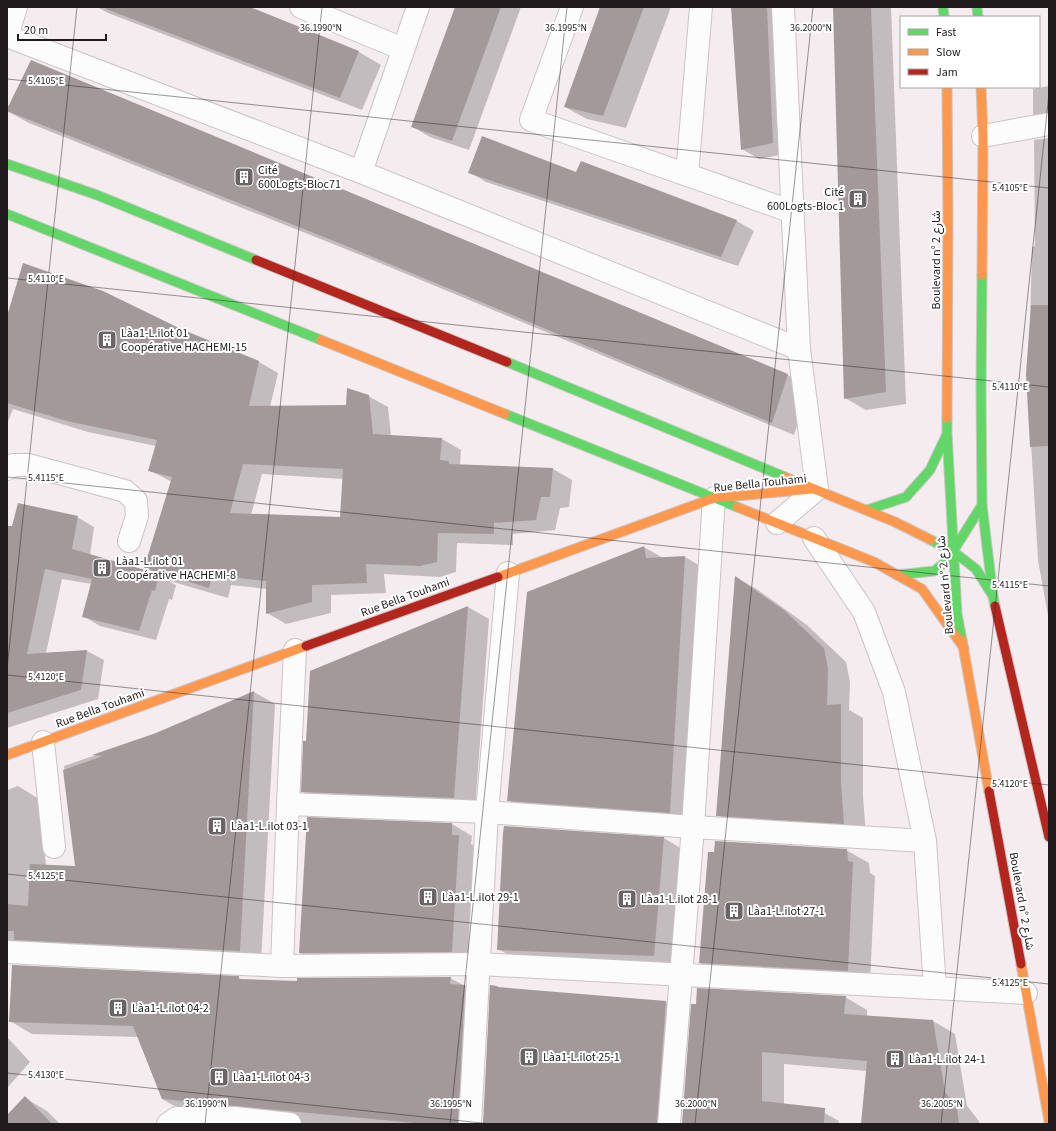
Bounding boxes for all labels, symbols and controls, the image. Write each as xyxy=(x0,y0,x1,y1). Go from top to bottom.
scale bar xyxy=(18,16,106,42)
legend xyxy=(900,16,1040,88)
text: 36.1990°N xyxy=(300,21,342,35)
text: 36.1995°N xyxy=(545,21,587,35)
text: 36.2000°N xyxy=(790,21,832,35)
text: 20 m xyxy=(24,22,48,39)
text: Fast xyxy=(936,24,956,41)
text: Slow xyxy=(936,44,961,61)
text: Jam xyxy=(936,64,958,81)
text: 5.4105°E xyxy=(28,74,64,88)
place label: Cité 600Logts-Bloc71 xyxy=(258,162,341,193)
building icon: Cité 600Logts-Bloc71 xyxy=(233,166,255,188)
text: 5.4105°E xyxy=(992,181,1028,195)
place label: Cité 600Logts-Bloc1 xyxy=(767,184,844,215)
building icon: Cité 600Logts-Bloc1 xyxy=(847,188,869,210)
street label: Boulevard n° شارع 2 xyxy=(928,210,945,310)
text: 5.4110°E xyxy=(28,272,64,286)
place label: Làa1-L.ilot 01 Coopérative HACHEMI-15 xyxy=(121,325,247,356)
building icon: Làa1-L.ilot 01 Coopérative HACHEMI-15 xyxy=(96,329,118,351)
text: 5.4110°E xyxy=(992,380,1028,394)
street label: Rue Bella Touhami xyxy=(713,470,807,497)
text: 5.4115°E xyxy=(28,471,64,485)
street label: Boulevard n° شارع 2 xyxy=(933,535,958,635)
place label: Làa1-L.ilot 01 Coopérative HACHEMI-8 xyxy=(116,553,236,584)
building icon: Làa1-L.ilot 01 Coopérative HACHEMI-8 xyxy=(91,557,113,579)
street label: Rue Bella Touhami xyxy=(358,573,452,621)
text: 5.4115°E xyxy=(992,578,1028,592)
text: 5.4120°E xyxy=(28,670,64,684)
street label: Rue Bella Touhami xyxy=(53,684,147,732)
text: 5.4120°E xyxy=(992,777,1028,791)
building icon: Làa1-L.ilot 03-1 xyxy=(206,815,228,837)
place label: Làa1-L.ilot 03-1 xyxy=(231,818,308,835)
street label: Boulevard n° شارع 2 xyxy=(1005,851,1038,951)
text: 5.4125°E xyxy=(28,869,64,883)
building icon: Làa1-L.ilot 29-1 xyxy=(417,886,439,908)
building icon: Làa1-L.ilot 28-1 xyxy=(616,888,638,910)
place label: Làa1-L.ilot 29-1 xyxy=(442,889,519,906)
place label: Làa1-L.ilot 28-1 xyxy=(641,891,718,908)
building icon: Làa1-L.ilot 27-1 xyxy=(723,900,745,922)
place label: Làa1-L.ilot 27-1 xyxy=(748,903,825,920)
text: 5.4125°E xyxy=(992,976,1028,990)
building icon: Làa1-L.ilot 04-2 xyxy=(107,997,129,1019)
place label: Làa1-L.ilot 04-2 xyxy=(132,1000,209,1017)
building icon: Làa1-L.ilot 25-1 xyxy=(518,1046,540,1068)
building icon: Làa1-L.ilot 24-1 xyxy=(884,1048,906,1070)
place label: Làa1-L.ilot 25-1 xyxy=(543,1049,620,1066)
place label: Làa1-L.ilot 24-1 xyxy=(909,1051,986,1068)
building icon: Làa1-L.ilot 04-3 xyxy=(208,1066,230,1088)
text: 5.4130°E xyxy=(28,1068,64,1082)
place label: Làa1-L.ilot 04-3 xyxy=(233,1069,310,1086)
text: 36.1990°N xyxy=(185,1097,227,1111)
text: 36.1995°N xyxy=(430,1097,472,1111)
text: 36.2000°N xyxy=(675,1097,717,1111)
text: 36.2005°N xyxy=(921,1097,963,1111)

